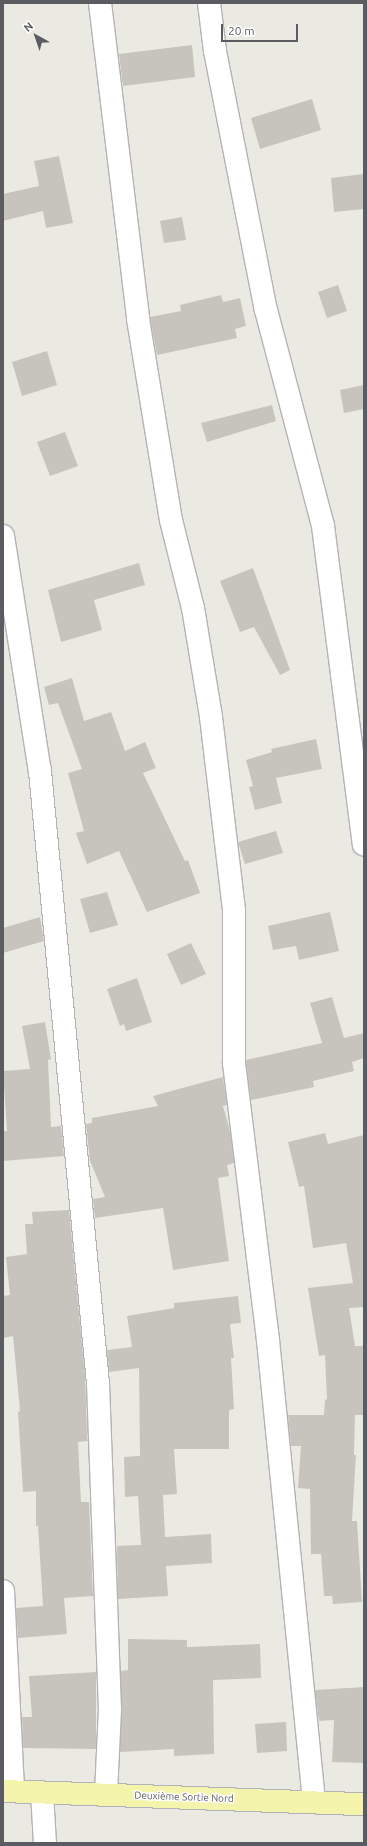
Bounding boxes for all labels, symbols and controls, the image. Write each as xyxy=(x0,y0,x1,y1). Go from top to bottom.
north arrow xyxy=(16,16,56,56)
scale bar xyxy=(223,16,300,42)
text: N xyxy=(21,20,35,34)
text: 20 m xyxy=(228,24,255,37)
street label: Deuxième Sortie Nord xyxy=(134,1789,234,1805)

